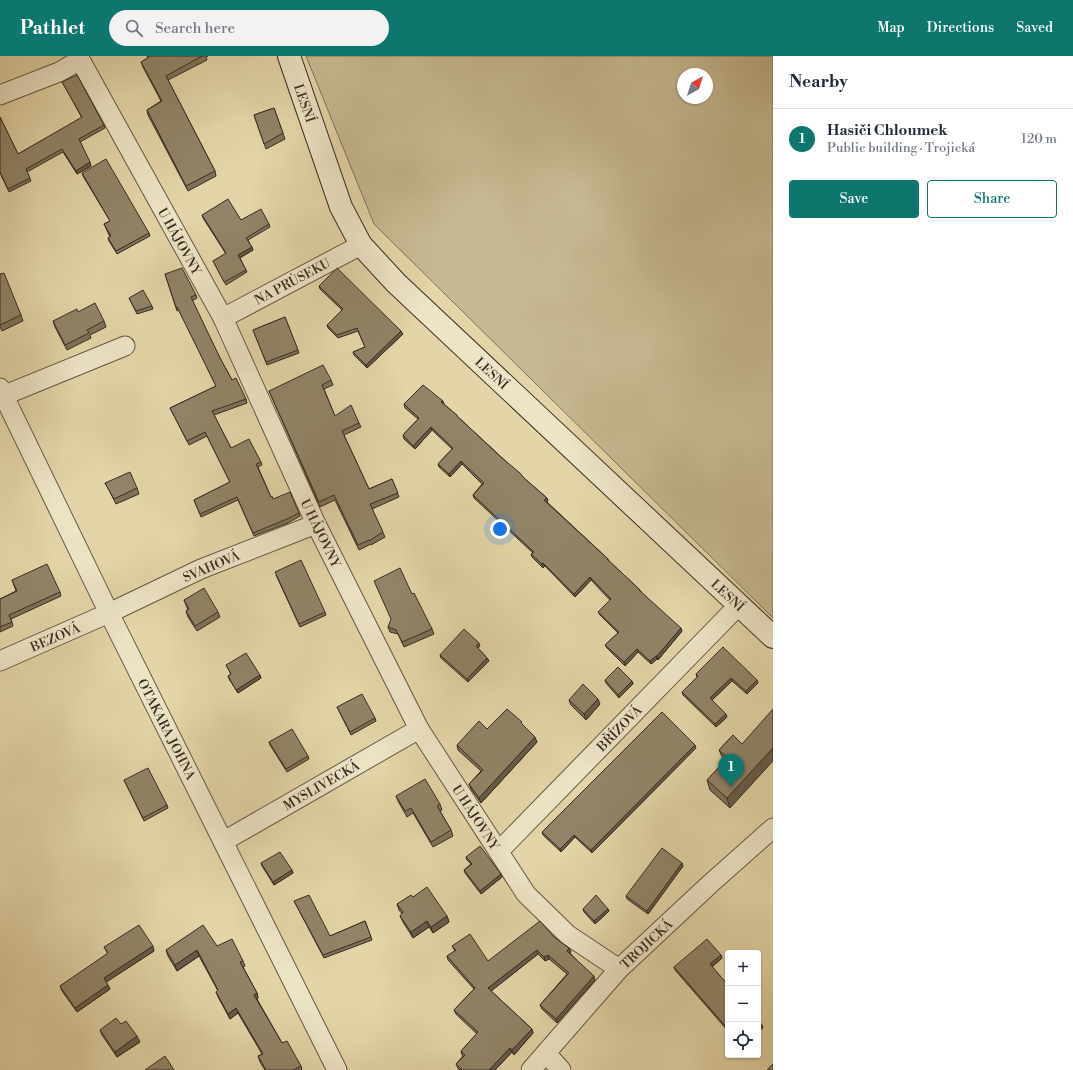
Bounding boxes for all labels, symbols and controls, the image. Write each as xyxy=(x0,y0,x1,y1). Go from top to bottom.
search box xyxy=(109,10,389,46)
text: Pathlet xyxy=(20,16,85,40)
icon: search xyxy=(123,17,145,39)
text: Search here xyxy=(155,19,235,38)
text: Map xyxy=(877,19,905,37)
text: Directions xyxy=(927,19,994,37)
text: Saved xyxy=(1016,19,1053,37)
north arrow xyxy=(677,68,713,104)
text: Nearby xyxy=(789,71,848,93)
street label: LESNÍ xyxy=(290,82,319,125)
text: Hasiči Chloumek xyxy=(827,121,948,140)
text: 1 xyxy=(799,131,805,147)
text: 120 m xyxy=(1021,131,1057,147)
text: Public building · Trojická xyxy=(827,140,975,156)
button: Save xyxy=(789,180,919,218)
button: Share xyxy=(927,180,1057,218)
street label: U HÁJOVNY xyxy=(154,205,206,279)
street label: NA PRŮSEKU xyxy=(251,254,333,309)
street label: LESNÍ xyxy=(471,354,512,393)
street label: U HÁJOVNY xyxy=(297,496,345,572)
your location xyxy=(490,519,510,539)
street label: SVAHOVÁ xyxy=(180,546,243,586)
street label: LESNÍ xyxy=(707,576,748,615)
street label: BEZOVÁ xyxy=(27,619,84,656)
street label: OTAKARA JOHNA xyxy=(134,676,199,784)
street label: BŘÍZOVÁ xyxy=(593,701,646,756)
pin: 1 xyxy=(718,754,744,787)
street label: MYSLIVECKÁ xyxy=(280,756,363,814)
street label: U HÁJOVNY xyxy=(448,781,504,854)
street label: TROJICKÁ xyxy=(617,915,677,973)
map controls xyxy=(725,950,761,1058)
button: + xyxy=(725,950,761,986)
button: − xyxy=(725,986,761,1022)
button: locate xyxy=(725,1022,761,1058)

